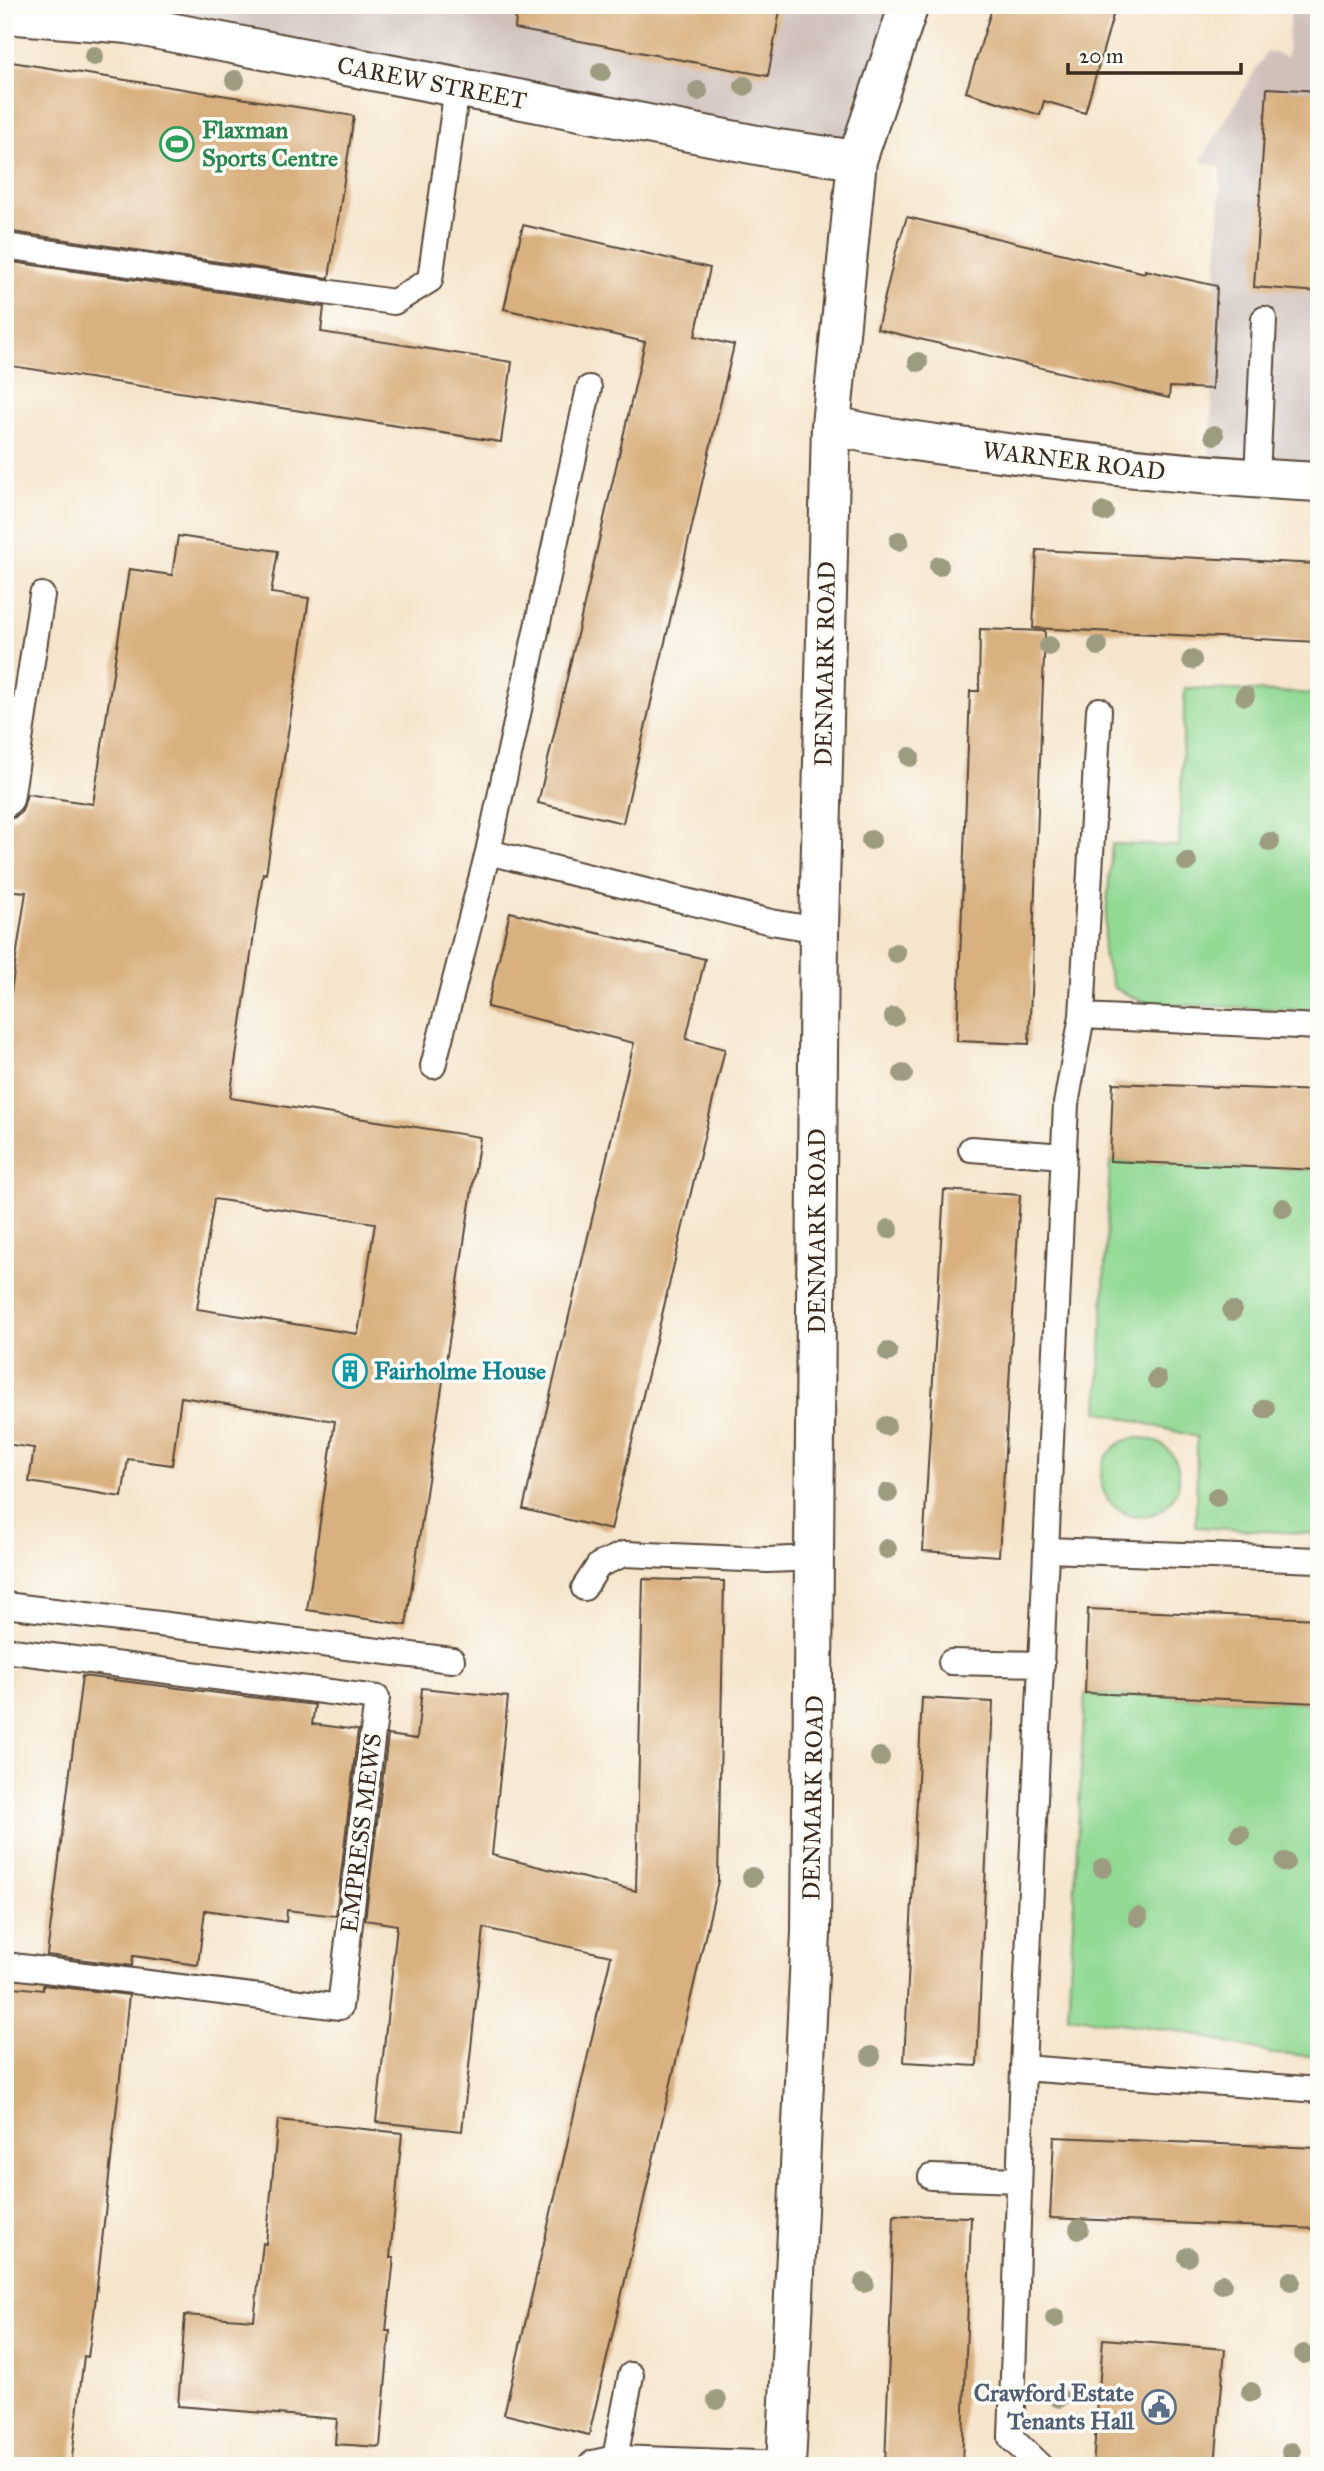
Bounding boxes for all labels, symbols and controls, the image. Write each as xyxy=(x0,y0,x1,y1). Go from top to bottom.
scale bar xyxy=(1068,32,1242,76)
text: 20 m xyxy=(1079,43,1124,69)
street label: CAREW STREET xyxy=(335,50,529,116)
place label: Flaxman Sports Centre xyxy=(202,115,338,173)
sports icon: Flaxman Sports Centre xyxy=(158,125,196,163)
street label: WARNER ROAD xyxy=(981,435,1167,487)
street label: DENMARK ROAD xyxy=(808,561,842,767)
street label: DENMARK ROAD xyxy=(802,1128,832,1334)
building icon: Fairholme House xyxy=(331,1352,369,1390)
place label: Fairholme House xyxy=(374,1356,546,1386)
street label: DENMARK ROAD xyxy=(796,1695,830,1901)
street label: EMPRESS MEWS xyxy=(334,1732,388,1934)
place label: Crawford Estate Tenants Hall xyxy=(974,2378,1135,2436)
public building icon: Crawford Estate Tenants Hall xyxy=(1140,2388,1178,2426)

